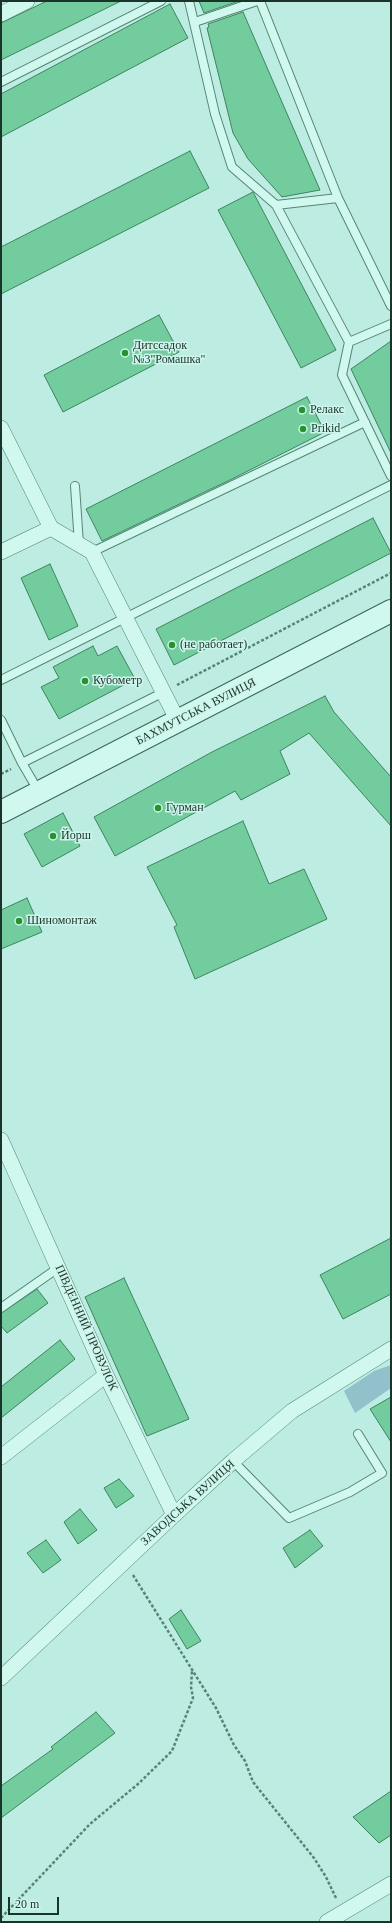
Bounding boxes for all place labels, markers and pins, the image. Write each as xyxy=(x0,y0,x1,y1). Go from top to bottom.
place label: Дитссадок №3"Ромашка" xyxy=(133,339,205,367)
marker: Дитссадок №3"Ромашка" xyxy=(120,348,130,358)
place label: Релакс xyxy=(310,403,344,417)
marker: Релакс xyxy=(297,405,307,415)
place label: Prikid xyxy=(311,422,340,436)
marker: Prikid xyxy=(298,424,308,434)
place label: (не работает) xyxy=(180,638,247,652)
marker: (не работает) xyxy=(167,640,177,650)
place label: Кубометр xyxy=(93,674,142,688)
marker: Кубометр xyxy=(80,676,90,686)
place label: Гурман xyxy=(166,801,204,815)
marker: Гурман xyxy=(153,803,163,813)
place label: Йорш xyxy=(61,829,91,843)
marker: Йорш xyxy=(48,831,58,841)
place label: Шиномонтаж xyxy=(27,914,97,928)
marker: Шиномонтаж xyxy=(14,916,24,926)

